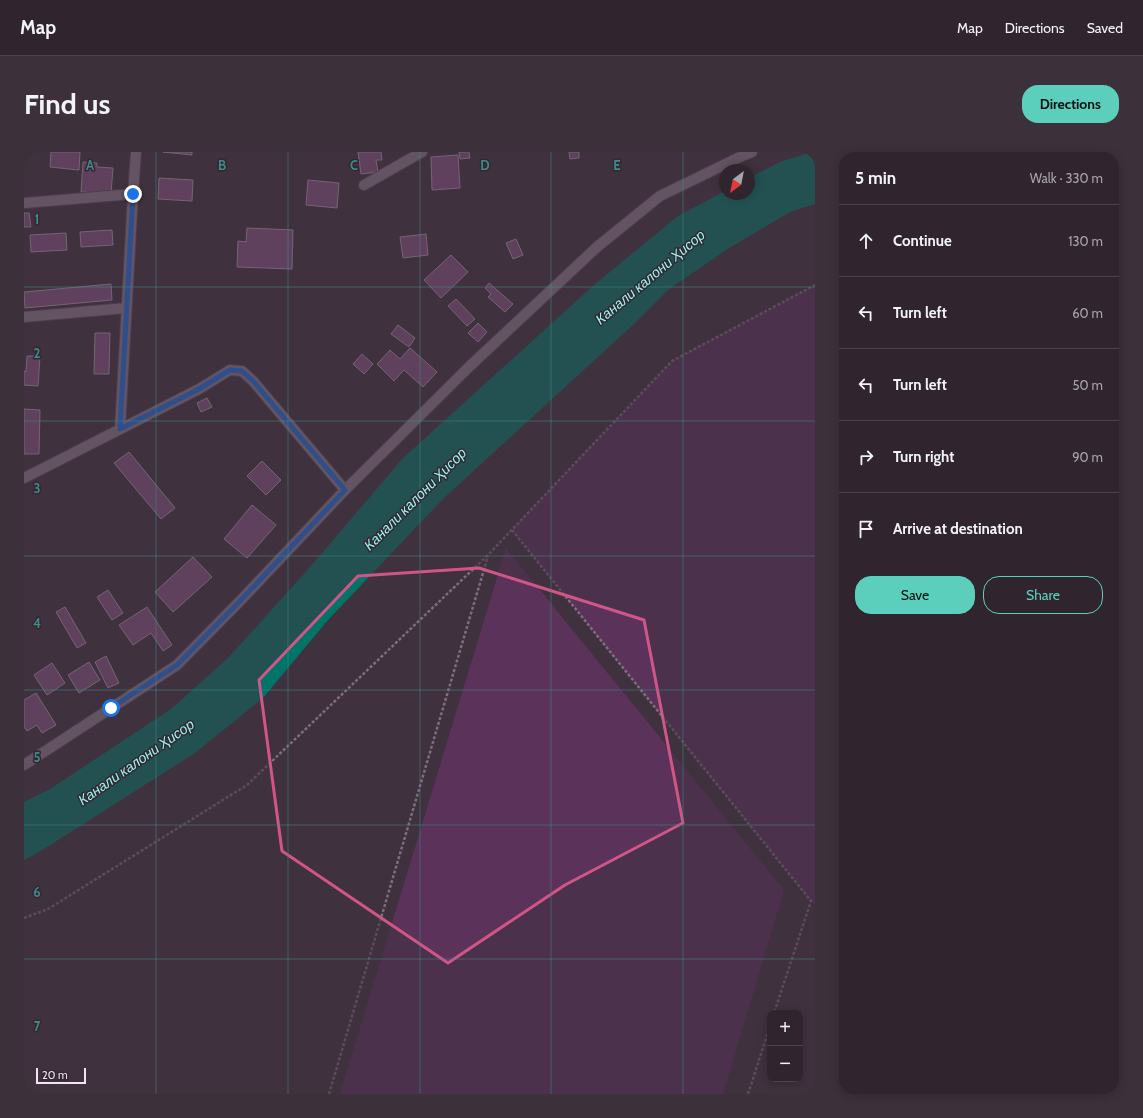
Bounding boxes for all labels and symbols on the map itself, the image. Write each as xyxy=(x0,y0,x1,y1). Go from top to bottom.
text: A xyxy=(86,157,95,173)
text: B xyxy=(218,157,226,173)
text: C xyxy=(350,157,358,173)
text: D xyxy=(480,157,490,173)
text: E xyxy=(613,157,621,173)
north arrow xyxy=(719,164,755,200)
route end xyxy=(124,185,142,203)
text: 1 xyxy=(35,211,39,227)
water label: Канали калони Ҳисор xyxy=(591,226,709,328)
text: 2 xyxy=(34,345,41,361)
water label: Канали калони Ҳисор xyxy=(360,444,470,554)
text: 3 xyxy=(33,480,41,496)
text: 4 xyxy=(33,615,41,631)
route start xyxy=(102,699,120,717)
water label: Канали калони Ҳисор xyxy=(74,715,198,809)
text: 5 xyxy=(34,749,41,765)
text: 6 xyxy=(33,884,41,900)
text: 7 xyxy=(34,1018,41,1034)
scale bar xyxy=(36,1066,86,1085)

